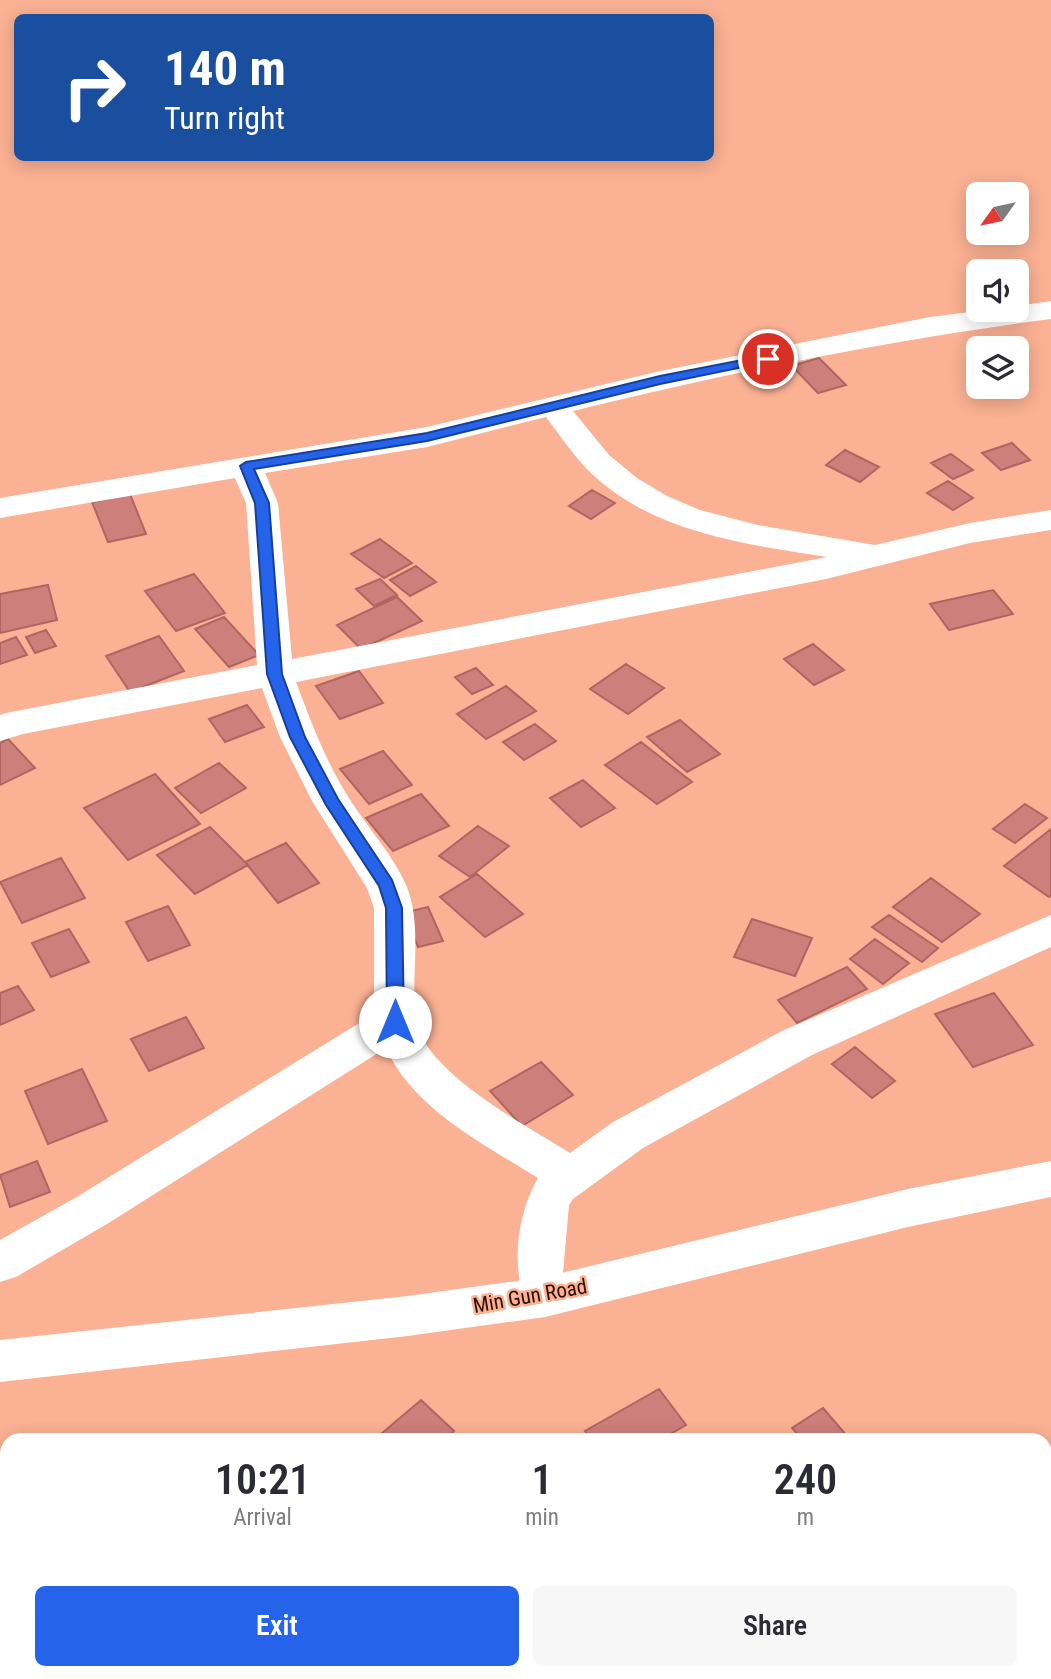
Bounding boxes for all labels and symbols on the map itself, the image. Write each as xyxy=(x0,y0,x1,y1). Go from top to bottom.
north arrow xyxy=(966,182,1029,245)
pin xyxy=(738,329,798,389)
position arrow xyxy=(358,985,432,1059)
street label: Min Gun Road xyxy=(471,1274,589,1318)

